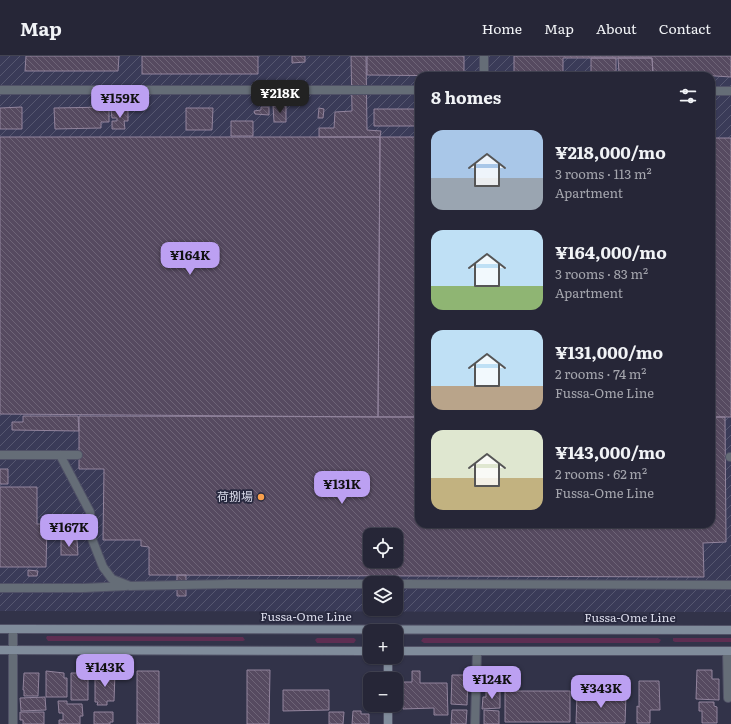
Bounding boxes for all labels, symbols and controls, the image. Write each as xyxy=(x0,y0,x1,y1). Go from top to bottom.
text: Map xyxy=(20,14,62,42)
text: Home xyxy=(482,18,522,38)
text: Map xyxy=(544,18,574,38)
text: About xyxy=(596,18,637,38)
text: Contact xyxy=(659,18,711,38)
pin: ¥218K xyxy=(252,80,308,114)
text: ¥218K xyxy=(260,83,300,102)
text: 8 homes xyxy=(431,84,501,109)
pin: ¥159K xyxy=(92,85,148,119)
icon: filters xyxy=(677,85,699,107)
text: ¥159K xyxy=(100,88,140,107)
text: ¥218,000/mo xyxy=(555,139,666,164)
icon: home xyxy=(463,146,511,194)
text: 3 rooms · 113 m² xyxy=(555,164,652,183)
text: Apartment xyxy=(555,183,623,202)
text: ¥164,000/mo xyxy=(555,239,667,264)
pin: ¥164K xyxy=(162,242,218,276)
text: ¥164K xyxy=(170,245,210,264)
icon: home xyxy=(463,246,511,294)
text: 3 rooms · 83 m² xyxy=(555,264,648,283)
text: Apartment xyxy=(555,283,623,302)
text: ¥131,000/mo xyxy=(555,339,663,364)
icon: home xyxy=(463,346,511,394)
text: 2 rooms · 74 m² xyxy=(555,364,646,383)
text: Fussa-Ome Line xyxy=(555,383,654,402)
text: ¥143,000/mo xyxy=(555,439,666,464)
icon: home xyxy=(463,446,511,494)
text: 2 rooms · 62 m² xyxy=(555,464,647,483)
pin: ¥131K xyxy=(314,471,370,505)
text: ¥131K xyxy=(323,474,361,493)
text: Fussa-Ome Line xyxy=(555,483,654,502)
place label: 荷捌場 xyxy=(217,487,253,505)
marker: 荷捌場 xyxy=(256,492,266,502)
pin: ¥167K xyxy=(41,514,97,548)
text: ¥167K xyxy=(49,517,89,536)
map controls xyxy=(363,528,403,712)
button: locate xyxy=(363,528,403,568)
button: layers xyxy=(363,576,403,616)
street label: Fussa-Ome Line xyxy=(260,607,352,625)
street label: Fussa-Ome Line xyxy=(584,608,676,626)
button: + xyxy=(363,624,403,664)
pin: ¥143K xyxy=(77,654,133,688)
text: ¥143K xyxy=(85,657,125,676)
pin: ¥124K xyxy=(464,666,520,700)
text: ¥124K xyxy=(472,669,512,688)
button: − xyxy=(363,672,403,712)
pin: ¥343K xyxy=(573,675,629,709)
text: ¥343K xyxy=(580,678,622,697)

